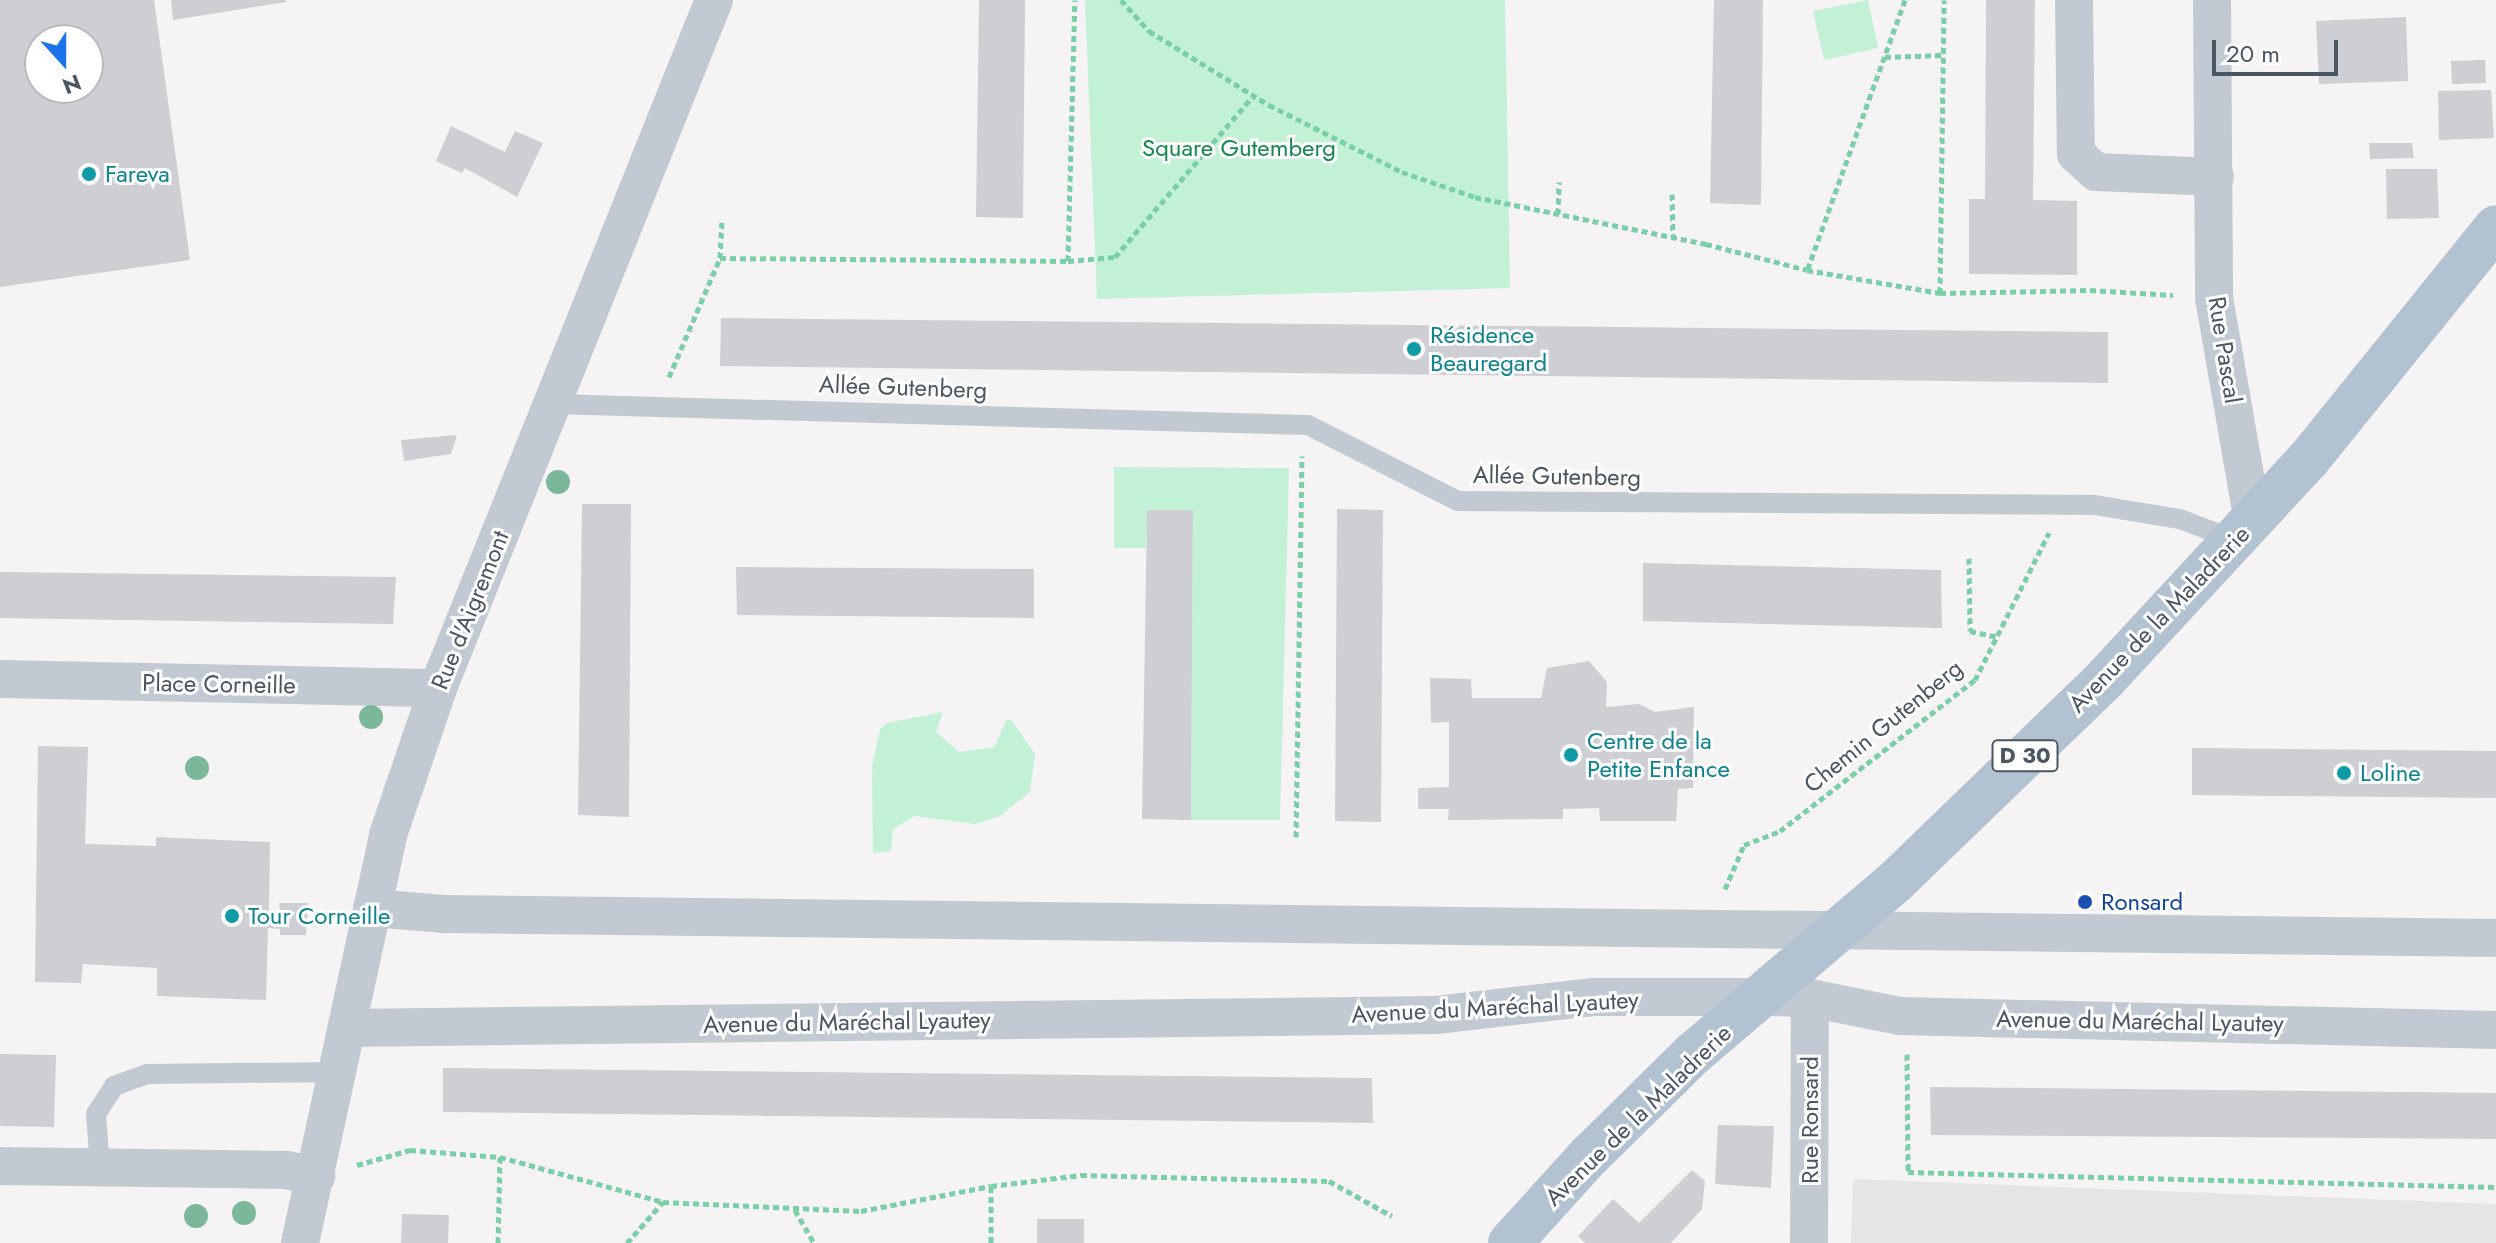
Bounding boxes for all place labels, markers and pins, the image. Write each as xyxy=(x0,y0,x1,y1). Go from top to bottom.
place label: Fareva xyxy=(105,160,170,188)
marker: Fareva xyxy=(80,165,98,183)
place label: Résidence Beauregard xyxy=(1430,321,1547,377)
marker: Résidence Beauregard xyxy=(1405,340,1423,358)
place label: Centre de la Petite Enfance xyxy=(1587,727,1730,783)
marker: Centre de la Petite Enfance xyxy=(1562,746,1580,764)
place label: Loline xyxy=(2360,759,2421,787)
marker: Loline xyxy=(2335,764,2353,782)
place label: Ronsard xyxy=(2101,888,2183,916)
marker: Ronsard xyxy=(2076,893,2094,911)
place label: Tour Corneille xyxy=(248,902,390,930)
marker: Tour Corneille xyxy=(223,907,241,925)

